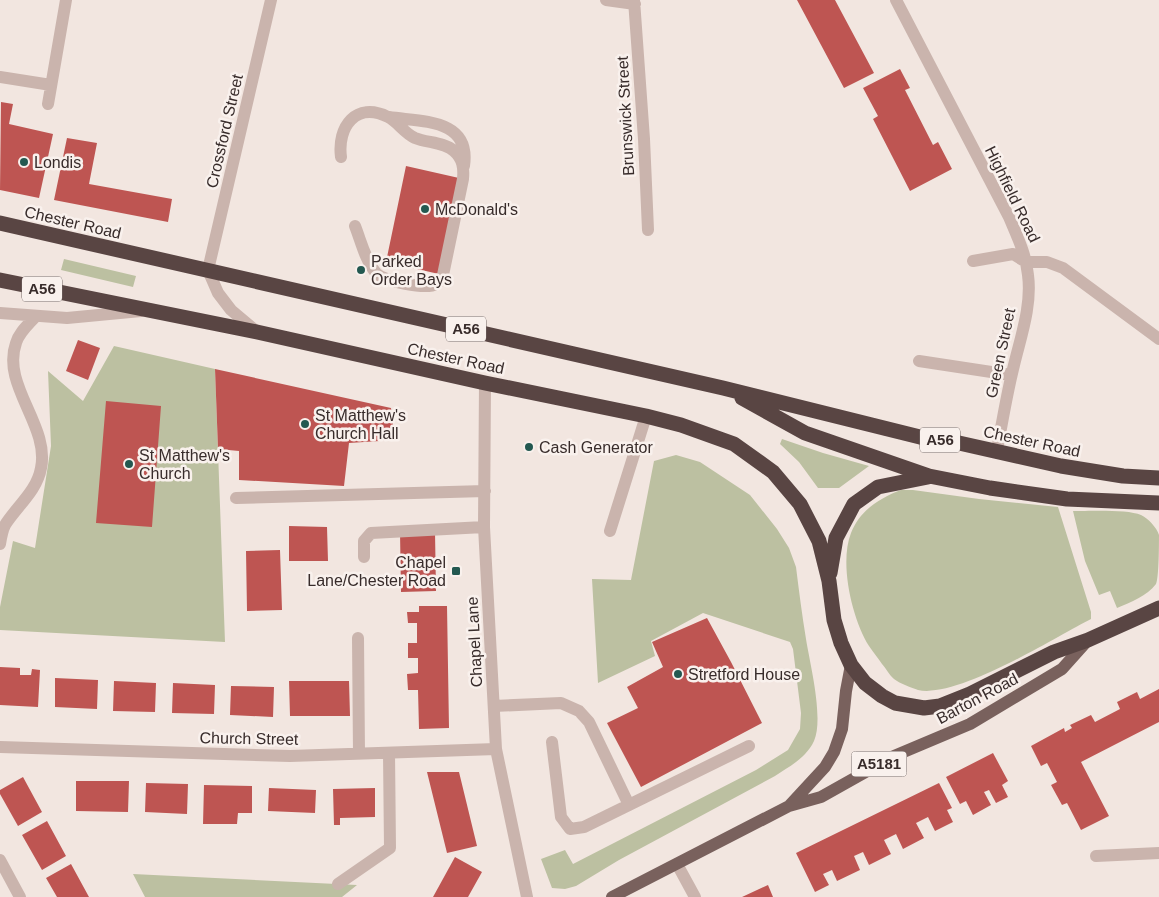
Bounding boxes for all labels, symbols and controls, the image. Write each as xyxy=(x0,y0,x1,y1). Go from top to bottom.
street label: Brunswick Street xyxy=(614,55,637,176)
street label: Crossford Street xyxy=(203,72,246,190)
street label: Highfield Road xyxy=(982,143,1043,245)
place label: Londis xyxy=(34,154,81,171)
marker: Londis xyxy=(18,156,30,168)
place label: McDonald's xyxy=(435,201,518,218)
street label: Chester Road xyxy=(23,203,123,242)
marker: McDonald's xyxy=(419,203,431,215)
place label: Parked Order Bays xyxy=(371,253,452,288)
marker: Parked Order Bays xyxy=(355,264,367,276)
road number: A56 xyxy=(22,276,62,302)
street label: Green Street xyxy=(983,306,1018,400)
road number: A56 xyxy=(446,316,486,342)
street label: Chester Road xyxy=(406,340,506,377)
place label: St Matthew's Church Hall xyxy=(315,407,406,442)
marker: St Matthew's Church Hall xyxy=(299,418,311,430)
street label: Chester Road xyxy=(982,423,1082,460)
road number: A56 xyxy=(920,428,960,452)
place label: Cash Generator xyxy=(539,439,654,456)
marker: Cash Generator xyxy=(523,441,535,453)
place label: St Matthew's Church xyxy=(139,447,230,482)
marker: St Matthew's Church xyxy=(123,458,135,470)
place label: Chapel Lane/Chester Road xyxy=(307,554,446,589)
marker: Chapel Lane/Chester Road xyxy=(450,565,462,577)
street label: Chapel Lane xyxy=(464,596,485,688)
place label: Stretford House xyxy=(688,666,800,683)
marker: Stretford House xyxy=(672,668,684,680)
street label: Barton Road xyxy=(934,670,1021,727)
street label: Church Street xyxy=(199,729,299,748)
road number: A5181 xyxy=(852,752,906,776)

